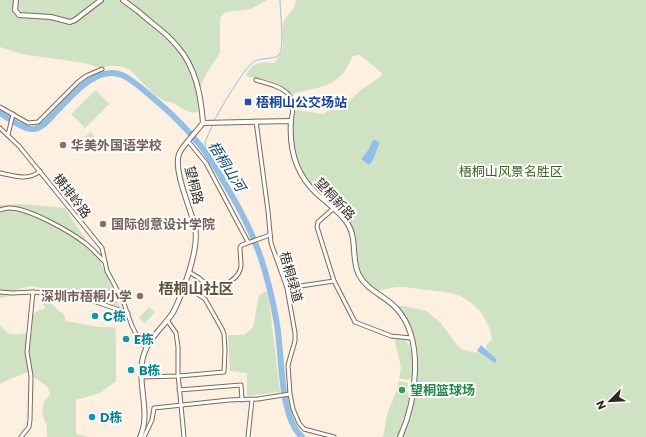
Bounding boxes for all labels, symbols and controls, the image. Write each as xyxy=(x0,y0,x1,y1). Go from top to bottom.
place label: 梧桐山公交场站 xyxy=(256,93,347,112)
marker: 梧桐山公交场站 xyxy=(243,97,253,107)
place label: 华美外国语学校 xyxy=(71,136,162,155)
water label: 梧桐山河 xyxy=(204,137,252,198)
marker: 华美外国语学校 xyxy=(58,140,68,150)
park label: 梧桐山风景名胜区 xyxy=(459,162,563,181)
street label: 望桐路 xyxy=(180,164,208,206)
street label: 横排岭路 xyxy=(49,170,95,222)
street label: 望桐新路 xyxy=(310,174,360,224)
place label: 国际创意设计学院 xyxy=(111,215,215,234)
marker: 国际创意设计学院 xyxy=(98,219,108,229)
street label: 梧桐绿道 xyxy=(275,249,307,305)
district label: 梧桐山社区 xyxy=(158,278,234,299)
place label: 深圳市梧桐小学 xyxy=(41,287,132,306)
marker: 深圳市梧桐小学 xyxy=(135,291,145,301)
place label: C栋 xyxy=(103,307,126,326)
marker: C栋 xyxy=(90,311,100,321)
place label: E栋 xyxy=(134,330,154,349)
marker: E栋 xyxy=(121,334,131,344)
place label: B栋 xyxy=(139,361,161,380)
marker: B栋 xyxy=(126,365,136,375)
place label: 望桐篮球场 xyxy=(410,381,475,400)
north arrow xyxy=(590,381,630,421)
marker: 望桐篮球场 xyxy=(397,385,407,395)
text: N xyxy=(592,398,610,412)
place label: D栋 xyxy=(100,408,122,427)
marker: D栋 xyxy=(87,412,97,422)

